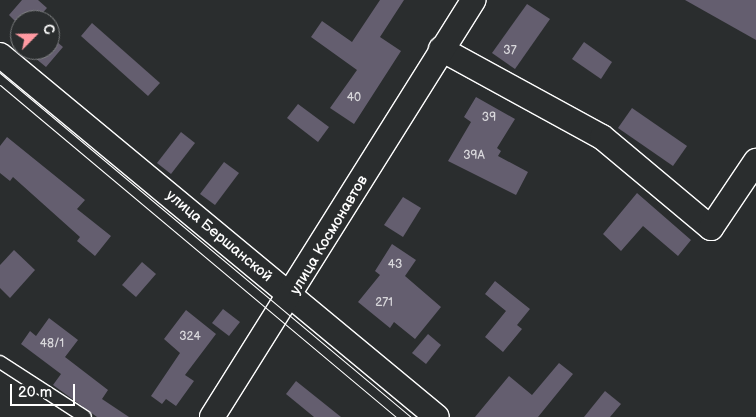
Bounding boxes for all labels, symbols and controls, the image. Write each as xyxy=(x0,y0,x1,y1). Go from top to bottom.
north arrow xyxy=(10,10,60,60)
text: С xyxy=(39,22,58,37)
house number: 37 xyxy=(503,44,517,58)
house number: 40 xyxy=(347,91,361,105)
house number: 39 xyxy=(482,111,496,125)
house number: 39А xyxy=(463,149,485,163)
street label: улица Космонавтов xyxy=(286,172,372,298)
street label: улица Бершанской xyxy=(162,186,276,286)
house number: 43 xyxy=(388,258,402,272)
house number: 271 xyxy=(375,296,393,310)
house number: 324 xyxy=(179,330,201,344)
house number: 48/1 xyxy=(40,337,64,351)
scale bar xyxy=(12,374,78,406)
text: 20 m xyxy=(18,383,52,402)

